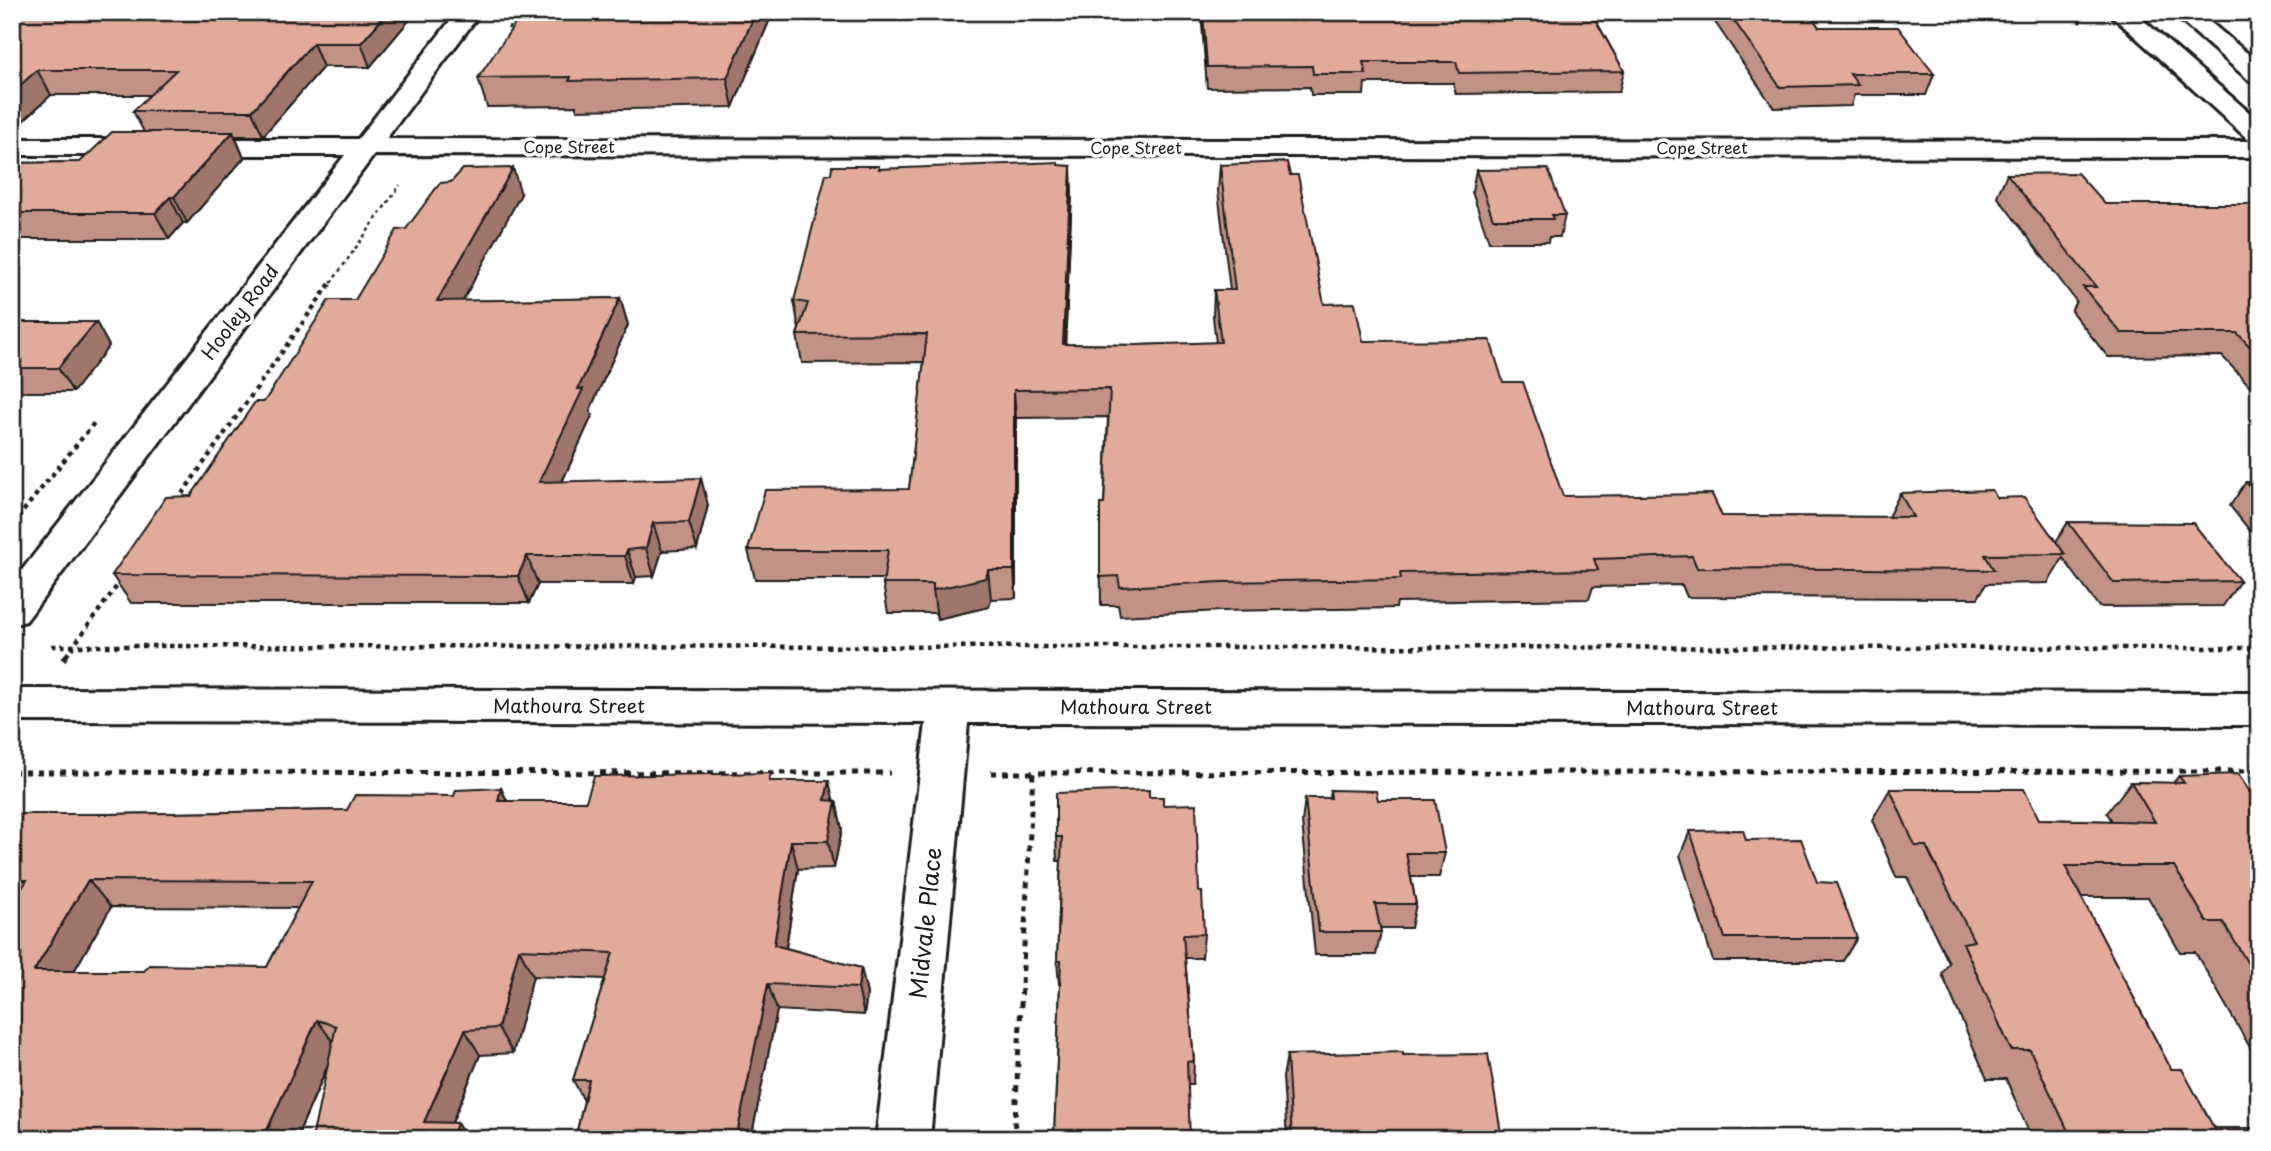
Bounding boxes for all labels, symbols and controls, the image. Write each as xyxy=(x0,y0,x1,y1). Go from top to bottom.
street label: Cope Street xyxy=(523,134,615,158)
street label: Cope Street xyxy=(1090,135,1182,159)
street label: Cope Street xyxy=(1656,135,1748,159)
street label: Hooley Road xyxy=(194,258,284,365)
street label: Mathoura Street xyxy=(493,691,645,719)
street label: Mathoura Street xyxy=(1060,692,1212,720)
street label: Mathoura Street xyxy=(1626,693,1778,721)
street label: Midvale Place xyxy=(899,845,950,1000)

